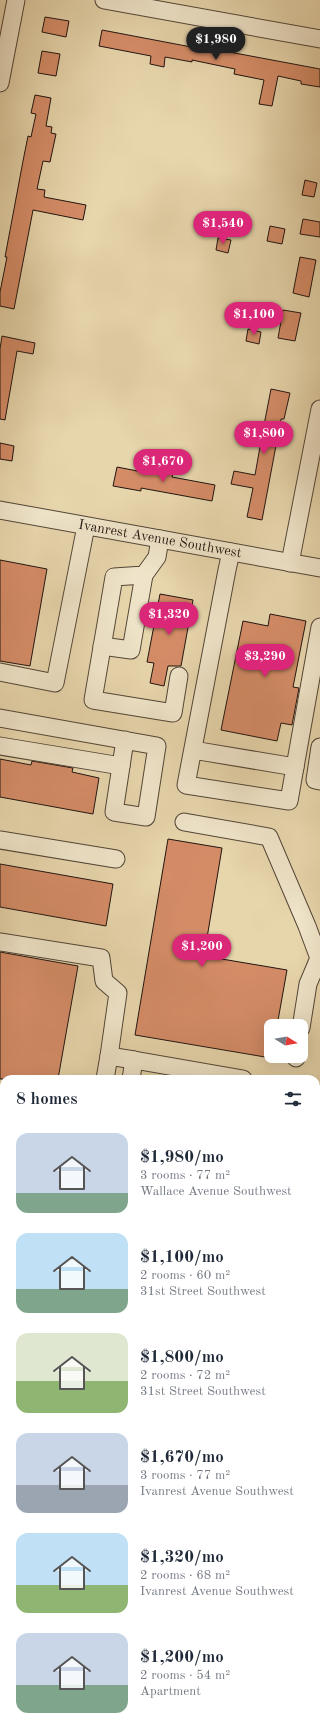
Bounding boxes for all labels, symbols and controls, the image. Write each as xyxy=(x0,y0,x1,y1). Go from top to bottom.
pin: $1,980 xyxy=(183,27,249,61)
text: $1,980 xyxy=(195,33,237,46)
pin: $1,540 xyxy=(190,211,256,245)
text: $1,540 xyxy=(202,217,244,230)
pin: $1,100 xyxy=(221,302,287,336)
text: $1,100 xyxy=(233,308,275,321)
pin: $1,800 xyxy=(231,421,297,455)
text: $1,800 xyxy=(243,427,285,440)
pin: $1,670 xyxy=(130,449,196,483)
text: $1,670 xyxy=(142,455,184,468)
street label: Ivanrest Avenue Southwest xyxy=(77,518,243,560)
pin: $1,320 xyxy=(136,602,202,636)
text: $1,320 xyxy=(148,608,190,621)
pin: $3,290 xyxy=(232,644,298,678)
text: $3,290 xyxy=(244,650,286,663)
pin: $1,200 xyxy=(169,934,235,968)
text: $1,200 xyxy=(181,940,223,953)
north arrow xyxy=(264,1019,308,1063)
map controls xyxy=(264,1019,308,1063)
icon: filters xyxy=(282,1088,304,1110)
text: 8 homes xyxy=(16,1091,78,1108)
icon: home xyxy=(48,1149,96,1197)
text: $1,980/mo xyxy=(140,1149,224,1166)
text: 3 rooms · 77 m² xyxy=(140,1169,230,1182)
text: Wallace Avenue Southwest xyxy=(140,1185,292,1198)
icon: home xyxy=(48,1249,96,1297)
text: $1,100/mo xyxy=(140,1249,224,1266)
text: 2 rooms · 60 m² xyxy=(140,1269,230,1282)
text: 31st Street Southwest xyxy=(140,1285,266,1298)
icon: home xyxy=(48,1349,96,1397)
text: $1,800/mo xyxy=(140,1349,224,1366)
text: 2 rooms · 72 m² xyxy=(140,1369,230,1382)
text: 31st Street Southwest xyxy=(140,1385,266,1398)
icon: home xyxy=(48,1449,96,1497)
text: $1,670/mo xyxy=(140,1449,224,1466)
text: 3 rooms · 77 m² xyxy=(140,1469,230,1482)
text: Ivanrest Avenue Southwest xyxy=(140,1485,294,1498)
icon: home xyxy=(48,1549,96,1597)
text: $1,320/mo xyxy=(140,1549,224,1566)
text: 2 rooms · 68 m² xyxy=(140,1569,230,1582)
text: Ivanrest Avenue Southwest xyxy=(140,1585,294,1598)
icon: home xyxy=(48,1649,96,1697)
text: $1,200/mo xyxy=(140,1649,224,1666)
text: 2 rooms · 54 m² xyxy=(140,1669,230,1682)
text: Apartment xyxy=(140,1685,201,1698)

